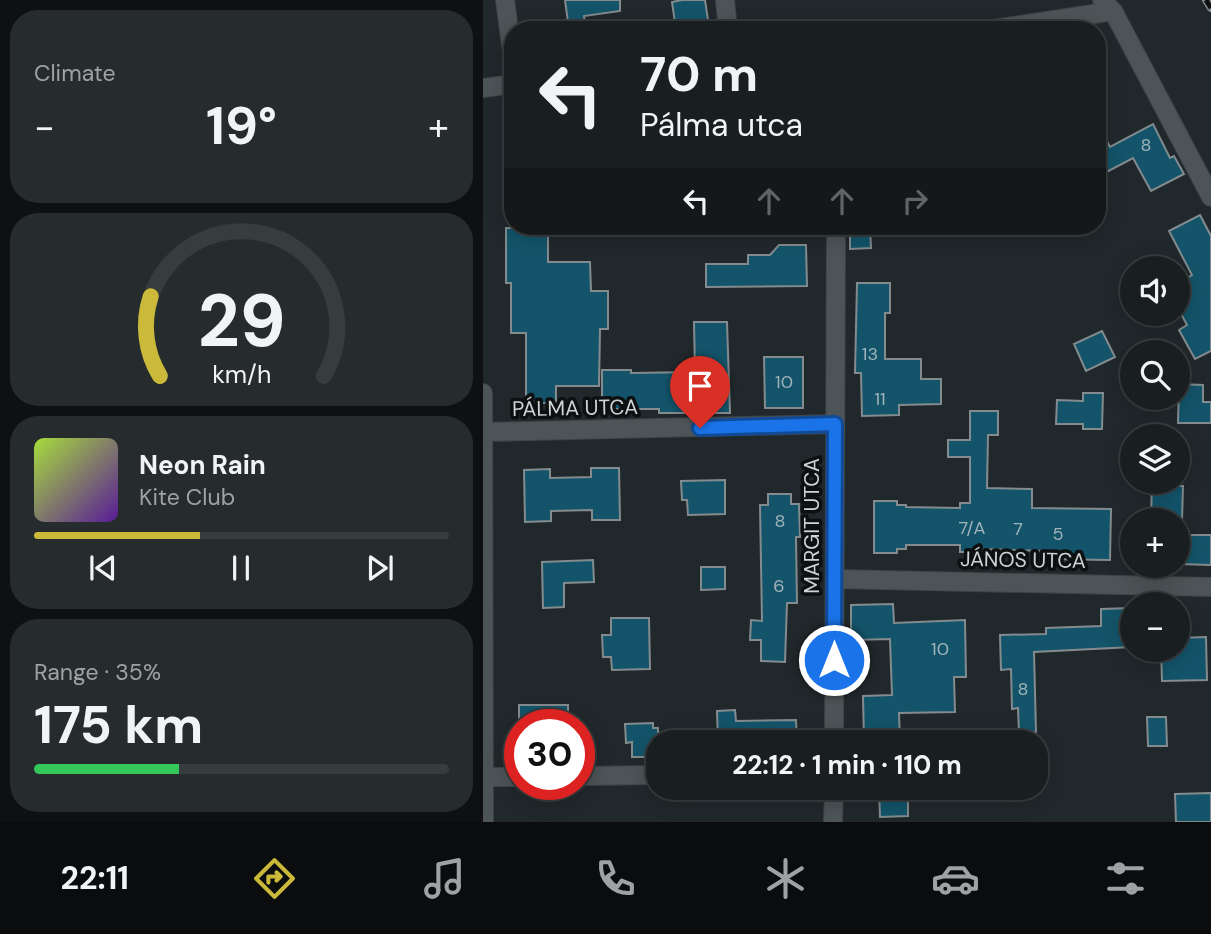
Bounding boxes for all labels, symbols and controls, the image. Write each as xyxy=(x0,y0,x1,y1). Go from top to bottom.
text: 70 m xyxy=(640,42,758,106)
icon: left xyxy=(525,49,616,140)
text: Climate xyxy=(34,58,116,88)
text: 19° xyxy=(206,92,277,160)
text: − xyxy=(34,102,55,152)
text: + xyxy=(428,102,449,152)
text: Pálma utca xyxy=(640,104,803,146)
house number: 8 xyxy=(1141,133,1151,157)
icon: left xyxy=(677,182,715,220)
icon: ahead xyxy=(750,182,788,220)
icon: ahead xyxy=(823,182,861,220)
icon: right xyxy=(896,182,934,220)
map controls xyxy=(1120,256,1190,662)
button: sound xyxy=(1120,256,1190,326)
text: 29 xyxy=(198,274,285,369)
button: search xyxy=(1120,340,1190,410)
house number: 13 xyxy=(862,342,878,366)
pin xyxy=(670,356,730,428)
text: km/h xyxy=(212,357,271,390)
icon: arrive xyxy=(681,367,719,405)
house number: 10 xyxy=(775,370,793,394)
house number: 11 xyxy=(874,387,886,411)
street label: PÁLMA UTCA xyxy=(512,393,638,423)
button: layers xyxy=(1120,424,1190,494)
text: Neon Rain xyxy=(139,448,266,482)
street label: MARGIT UTCA xyxy=(798,458,826,594)
text: Kite Club xyxy=(139,482,235,512)
button: + xyxy=(1120,508,1190,578)
house number: 8 xyxy=(775,509,785,533)
house number: 7/A xyxy=(958,516,986,540)
house number: 7 xyxy=(1013,517,1023,541)
house number: 5 xyxy=(1053,522,1063,546)
street label: JÁNOS UTCA xyxy=(960,545,1086,575)
icon: previous xyxy=(84,549,122,587)
icon: pause xyxy=(222,549,260,587)
icon: next xyxy=(361,549,399,587)
house number: 6 xyxy=(773,574,785,598)
button: − xyxy=(1120,592,1190,662)
position arrow xyxy=(797,623,871,697)
house number: 10 xyxy=(931,637,949,661)
text: Range · 35% xyxy=(34,657,161,687)
house number: 8 xyxy=(1018,677,1028,701)
text: 175 km xyxy=(34,691,203,759)
speed limit sign: 30 xyxy=(504,709,595,800)
text: 22:12 · 1 min · 110 m xyxy=(732,748,962,782)
icon: directions xyxy=(250,854,299,903)
icon: music xyxy=(420,854,469,903)
icon: phone xyxy=(591,854,640,903)
icon: climate xyxy=(761,854,810,903)
icon: car xyxy=(931,854,980,903)
icon: filters xyxy=(1101,854,1150,903)
text: 22:11 xyxy=(61,857,129,899)

